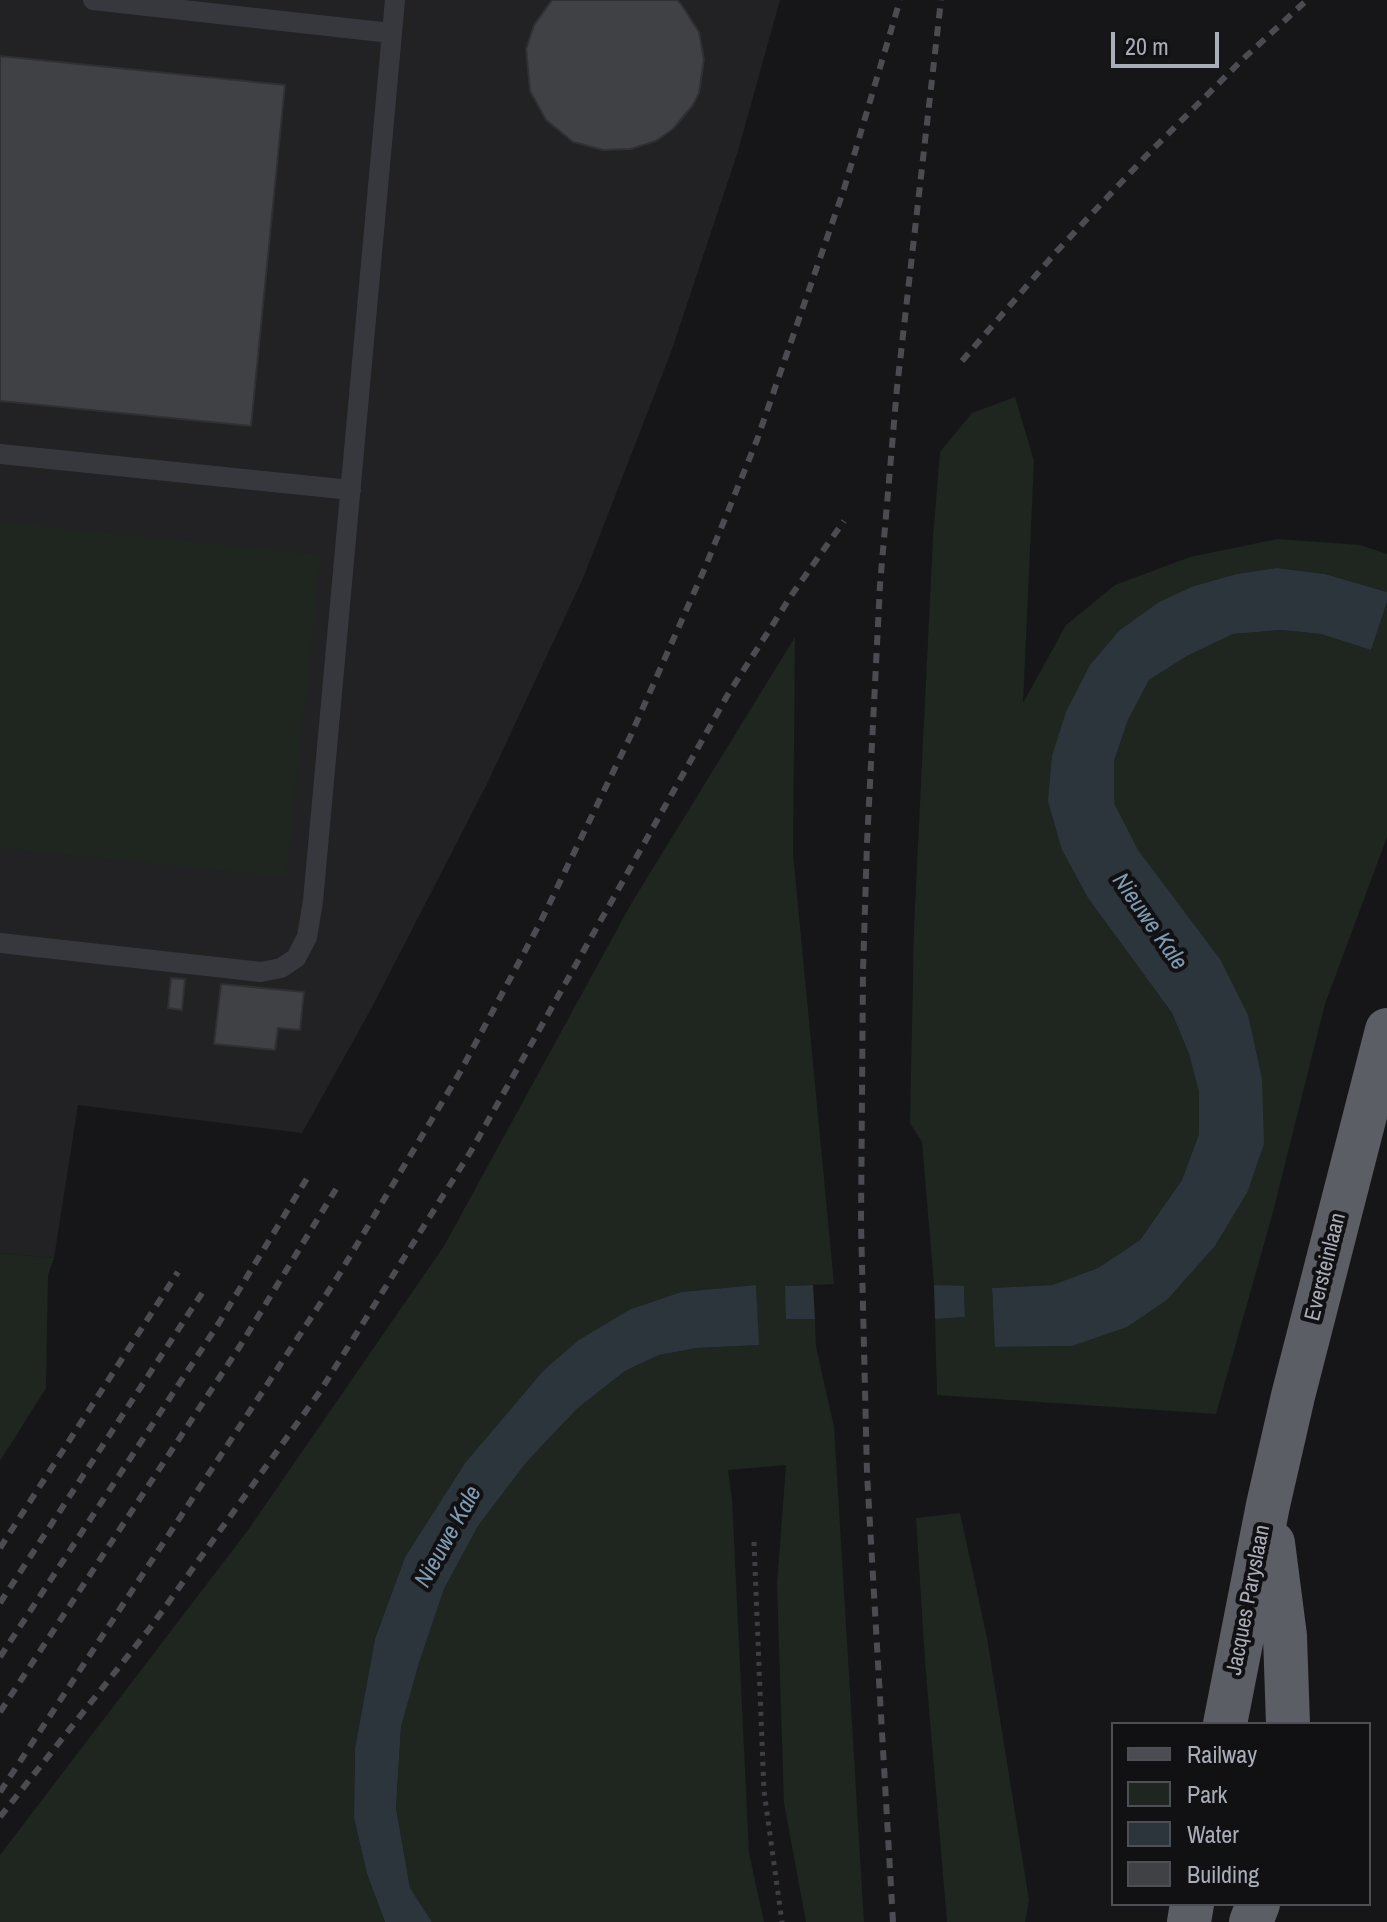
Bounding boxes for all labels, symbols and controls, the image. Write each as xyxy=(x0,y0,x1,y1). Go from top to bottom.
scale bar xyxy=(1115,16,1223,66)
text: 20 m xyxy=(1125,30,1169,62)
water label: Nieuwe Kale xyxy=(1105,868,1193,976)
street label: Eversteinlaan xyxy=(1300,1210,1352,1324)
water label: Nieuwe Kale xyxy=(409,1481,489,1593)
street label: Jacques Paryslaan xyxy=(1222,1523,1276,1677)
legend xyxy=(1111,1722,1371,1906)
text: Railway xyxy=(1187,1738,1257,1770)
text: Park xyxy=(1187,1778,1227,1810)
text: Water xyxy=(1187,1818,1239,1850)
text: Building xyxy=(1187,1858,1259,1890)

